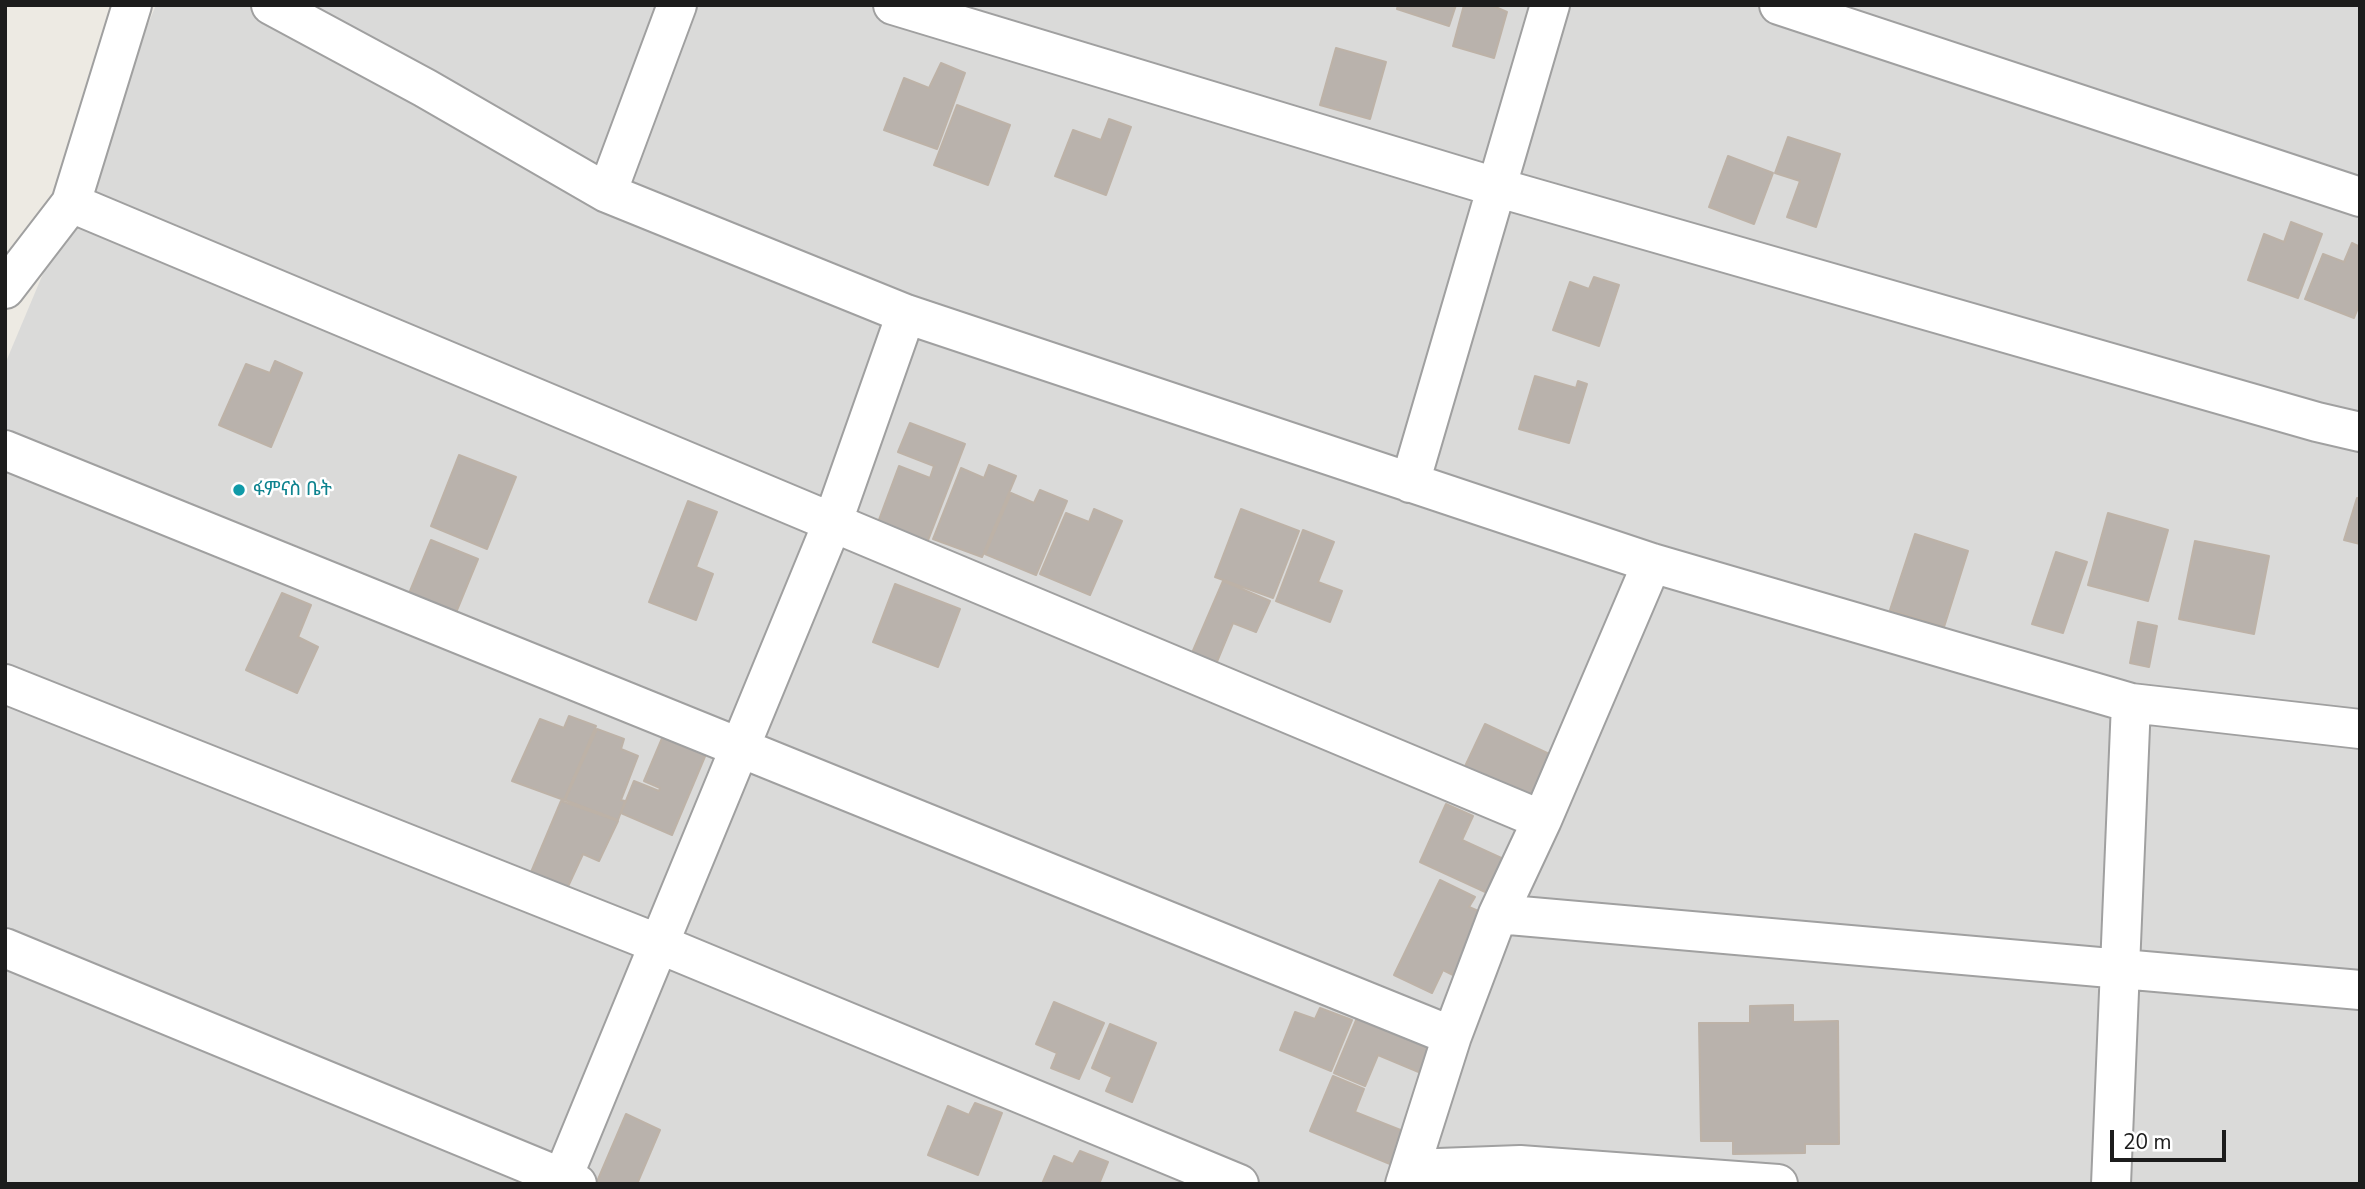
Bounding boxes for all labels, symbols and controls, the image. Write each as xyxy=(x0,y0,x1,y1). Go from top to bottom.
place label: ፋምናስ ቤት xyxy=(253,479,332,501)
marker: ፋምናስ ቤት xyxy=(231,482,247,498)
scale bar xyxy=(2113,1116,2228,1160)
text: 20 m xyxy=(2123,1128,2172,1156)

